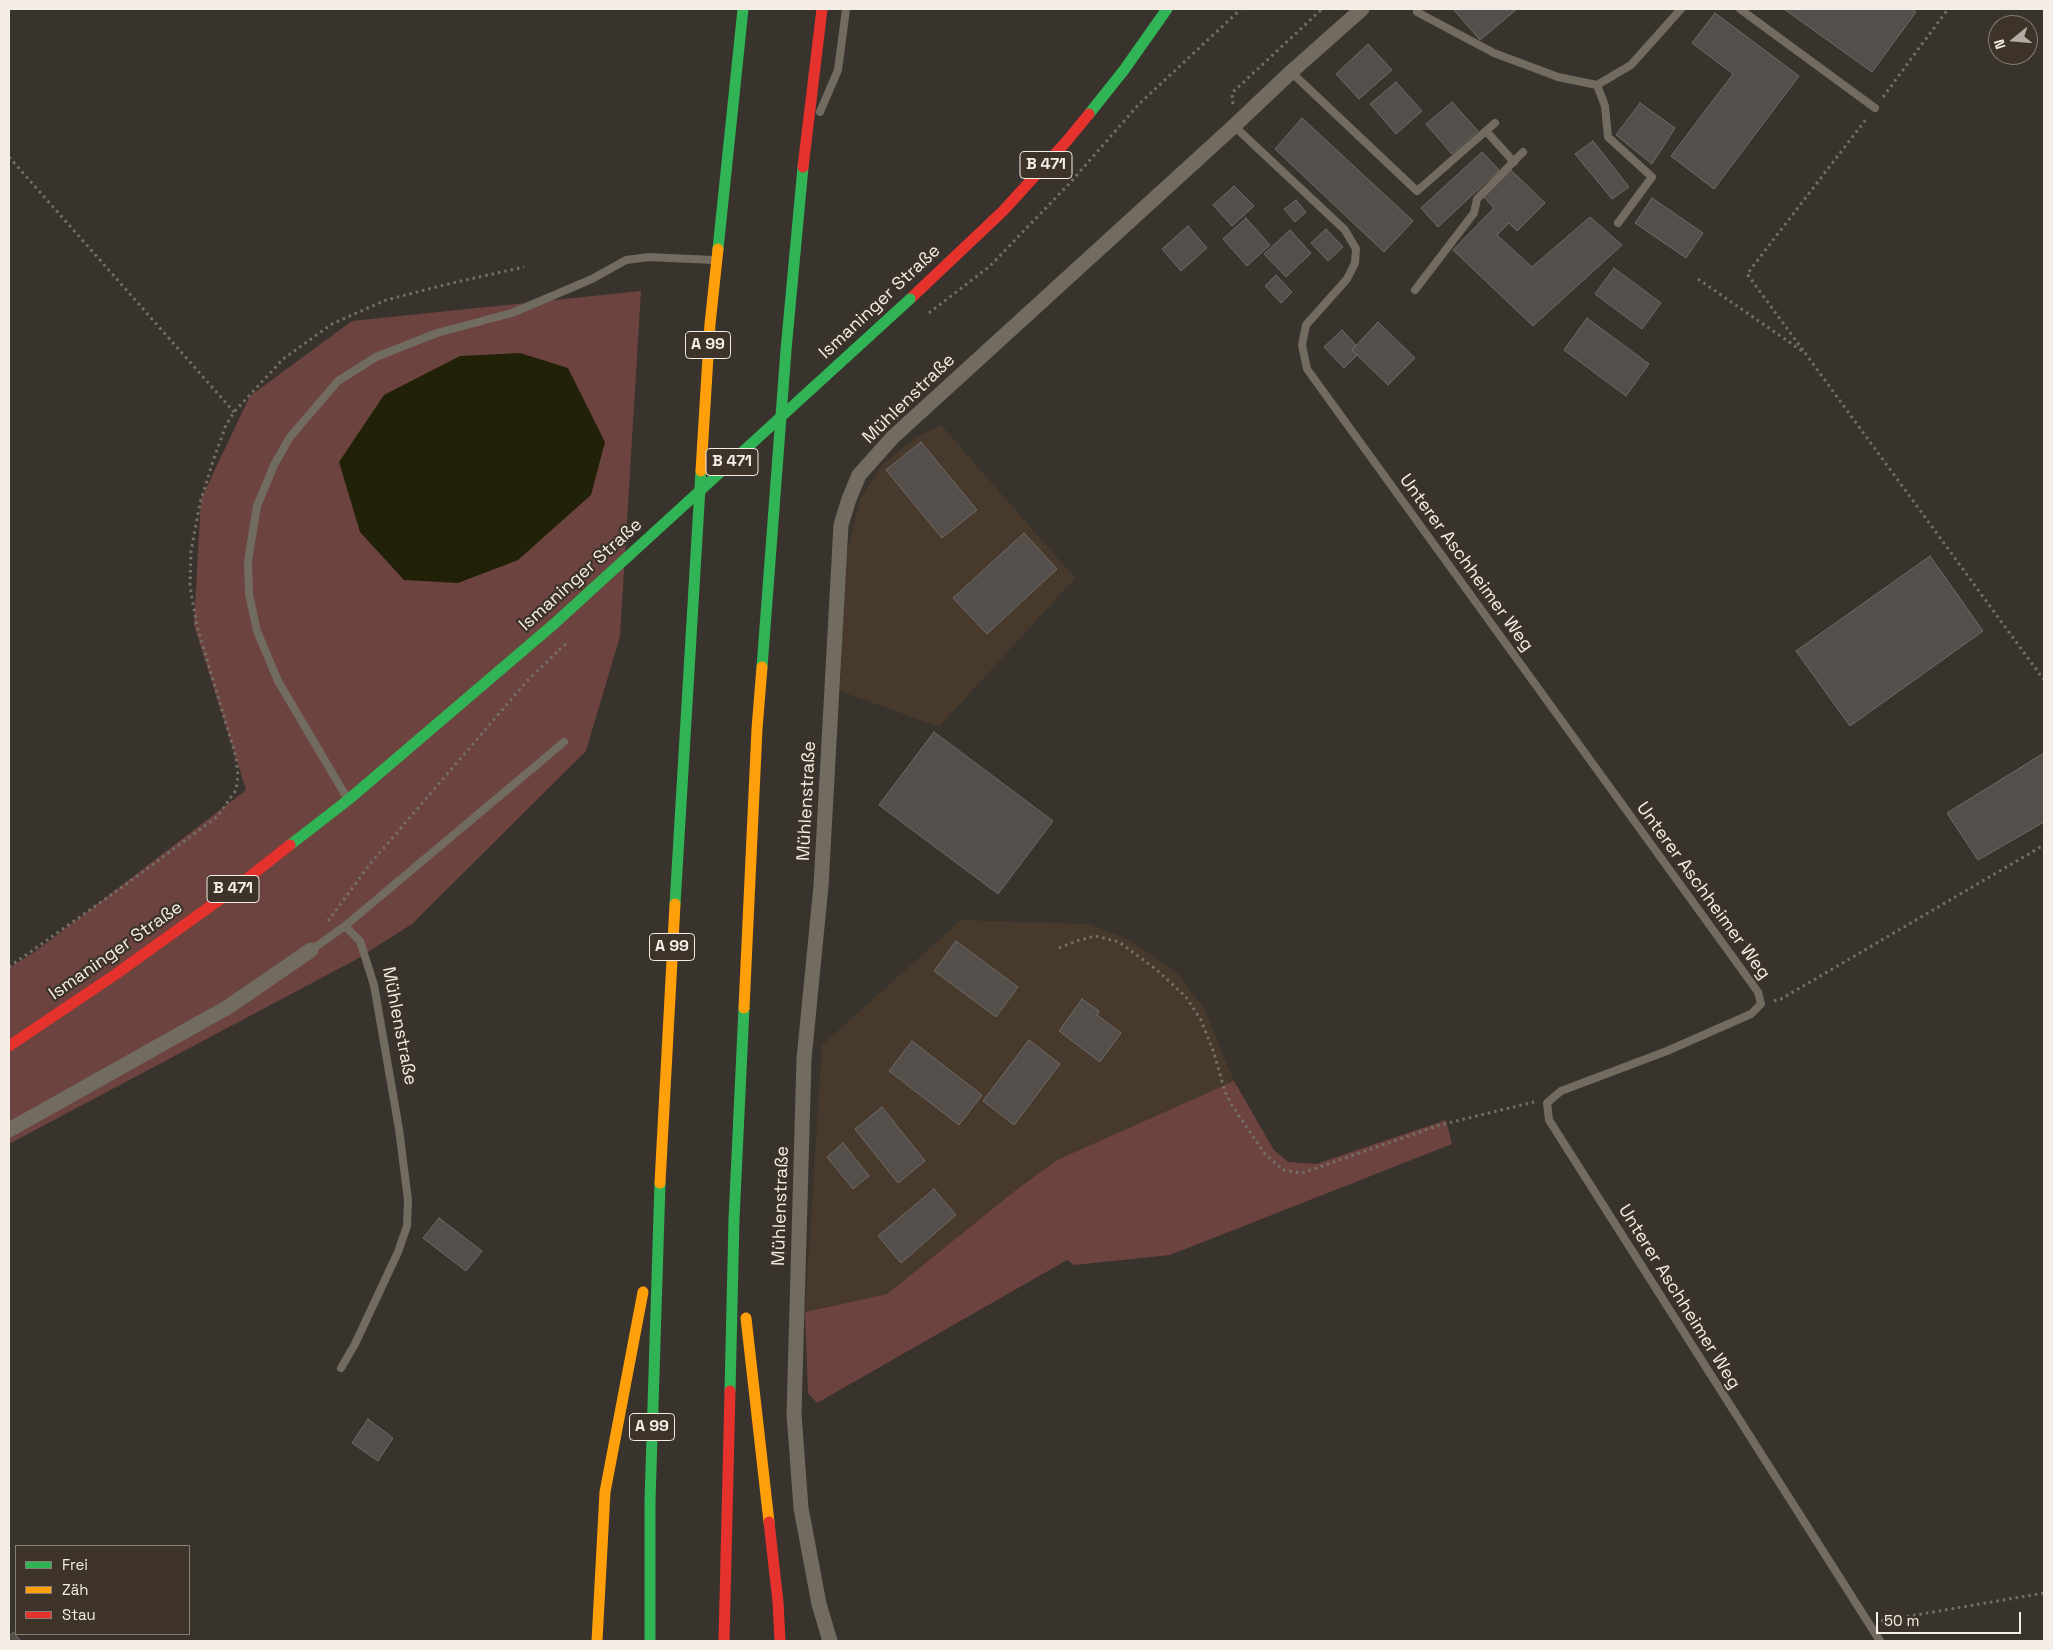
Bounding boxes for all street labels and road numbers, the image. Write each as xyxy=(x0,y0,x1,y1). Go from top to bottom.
road number: B 471 xyxy=(1020,152,1072,178)
street label: Ismaninger Straße xyxy=(815,240,945,364)
road number: A 99 xyxy=(686,332,730,358)
street label: Mühlenstraße xyxy=(858,350,960,448)
road number: B 471 xyxy=(706,448,758,476)
street label: Unterer Aschheimer Weg xyxy=(1394,470,1538,656)
street label: Ismaninger Straße xyxy=(515,514,647,636)
street label: Mühlenstraße xyxy=(793,740,821,862)
street label: Unterer Aschheimer Weg xyxy=(1631,798,1775,984)
road number: B 471 xyxy=(207,876,259,902)
street label: Ismaninger Straße xyxy=(45,897,187,1005)
road number: A 99 xyxy=(650,934,694,960)
street label: Mühlenstraße xyxy=(377,965,421,1087)
street label: Mühlenstraße xyxy=(768,1146,794,1266)
street label: Unterer Aschheimer Weg xyxy=(1613,1201,1745,1393)
road number: A 99 xyxy=(630,1414,674,1440)

